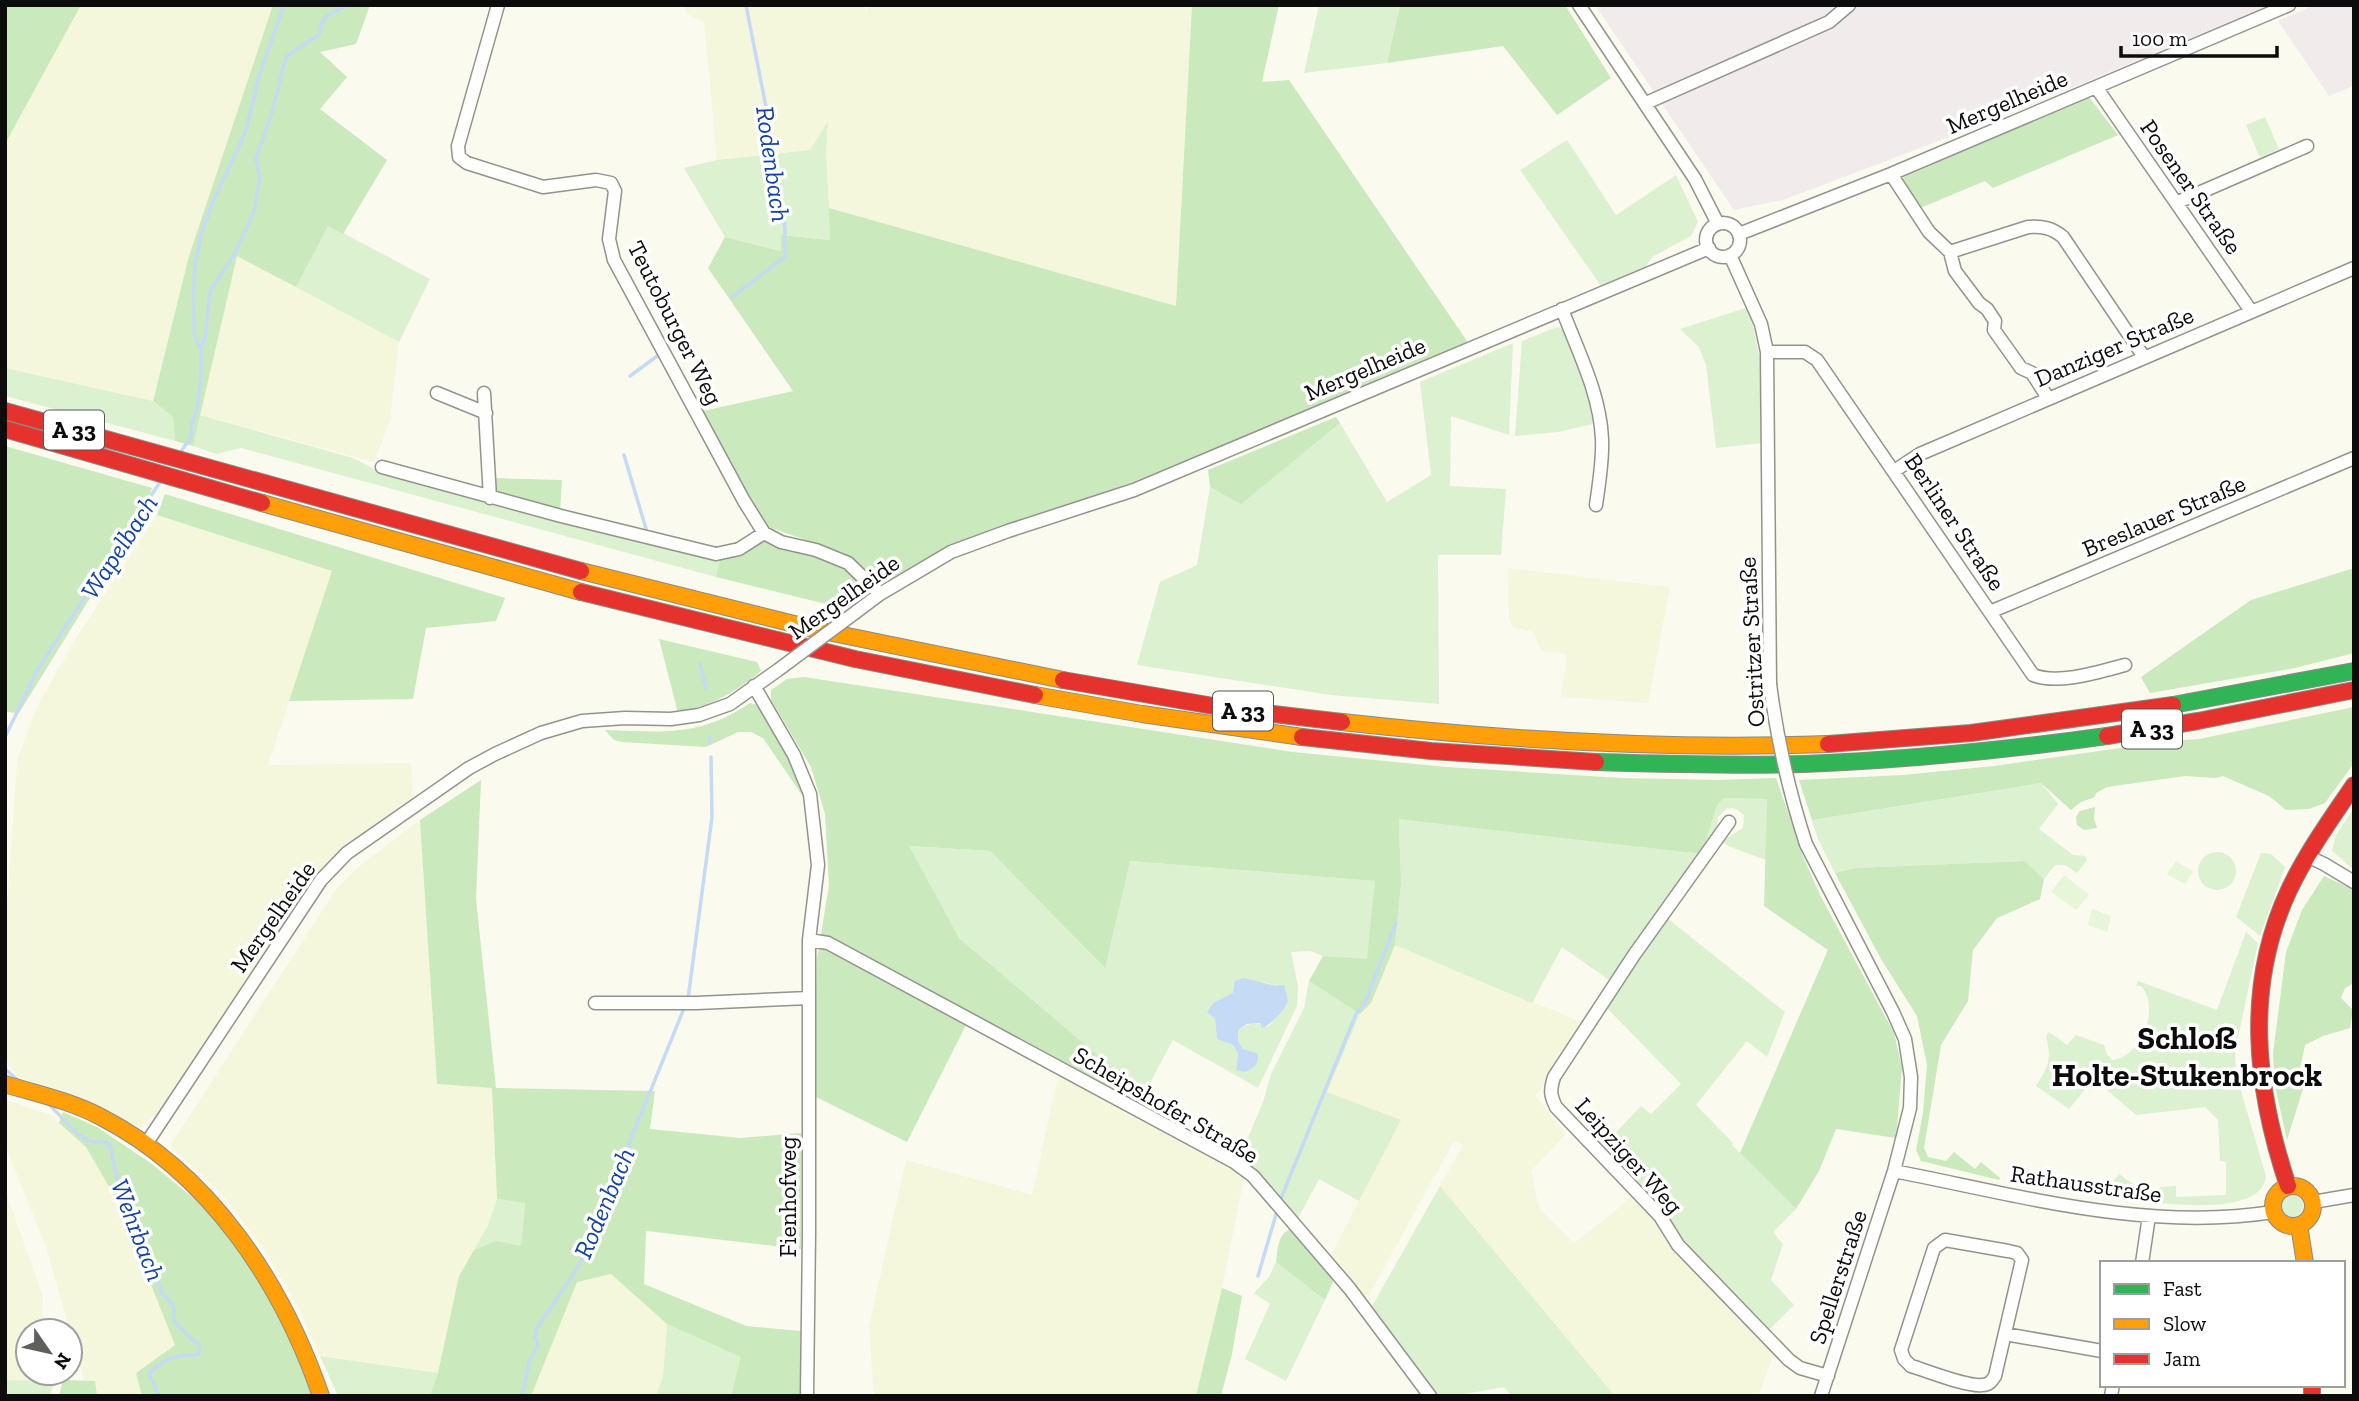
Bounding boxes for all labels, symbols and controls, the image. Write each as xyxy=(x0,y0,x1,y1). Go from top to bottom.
scale bar xyxy=(2121,14,2277,58)
text: 100 m xyxy=(2132,26,2187,51)
street label: Mergelheide xyxy=(1942,63,2072,140)
water label: Rodenbach xyxy=(749,104,797,224)
street label: Posener Straße xyxy=(2134,114,2249,260)
street label: Teutoburger Weg xyxy=(622,236,729,410)
street label: Danziger Straße xyxy=(2030,300,2198,393)
street label: Mergelheide xyxy=(1300,330,1430,407)
road number: A 33 xyxy=(44,410,104,450)
street label: Berliner Straße xyxy=(1899,448,2012,596)
street label: Breslauer Straße xyxy=(2078,468,2250,563)
water label: Wapelbach xyxy=(74,489,164,605)
street label: Mergelheide xyxy=(783,548,905,645)
street label: Ostritzer Straße xyxy=(1733,556,1770,728)
road number: A 33 xyxy=(1213,692,1273,730)
road number: A 33 xyxy=(2122,709,2182,748)
street label: Mergelheide xyxy=(224,856,321,978)
district label: Schloß Holte-Stukenbrock xyxy=(2052,1019,2323,1094)
street label: Scheipshofer Straße xyxy=(1069,1040,1264,1169)
street label: Leipziger Weg xyxy=(1570,1091,1689,1220)
street label: Fienhofweg xyxy=(773,1136,802,1258)
water label: Rodenbach xyxy=(566,1143,642,1263)
street label: Rathausstraße xyxy=(2009,1159,2164,1208)
water label: Wehrbach xyxy=(104,1174,172,1286)
street label: Spellerstraße xyxy=(1802,1206,1873,1348)
legend xyxy=(2100,1261,2345,1387)
text: Fast xyxy=(2163,1276,2202,1301)
text: Slow xyxy=(2163,1311,2206,1336)
north arrow xyxy=(14,1317,84,1387)
text: Jam xyxy=(2163,1346,2200,1371)
text: N xyxy=(49,1349,76,1374)

